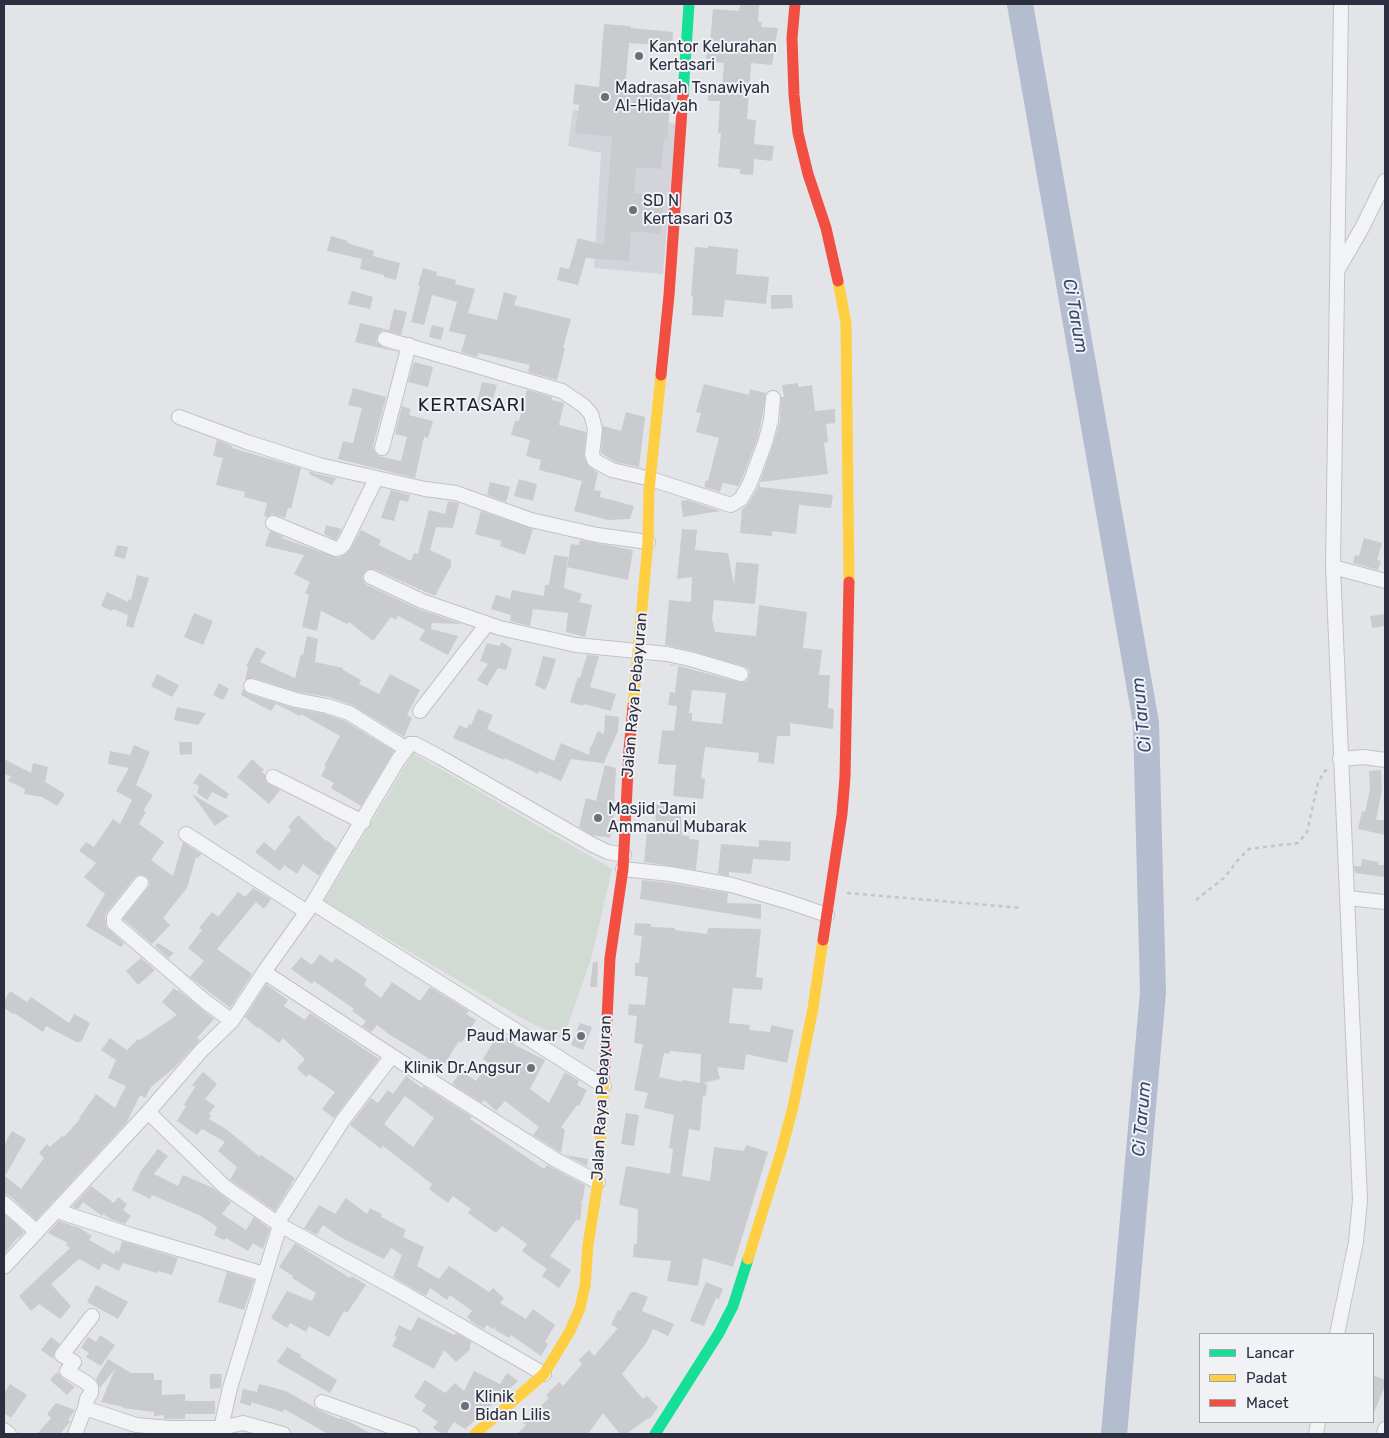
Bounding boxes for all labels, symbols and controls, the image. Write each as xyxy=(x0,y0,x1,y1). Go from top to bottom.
place label: Kantor Kelurahan Kertasari xyxy=(649,37,777,75)
marker: Kantor Kelurahan Kertasari xyxy=(633,50,645,62)
place label: Madrasah Tsnawiyah Al-Hidayah xyxy=(615,78,770,116)
marker: Madrasah Tsnawiyah Al-Hidayah xyxy=(599,91,611,103)
place label: SD N Kertasari 03 xyxy=(643,191,733,229)
marker: SD N Kertasari 03 xyxy=(627,204,639,216)
water label: Ci Tarum xyxy=(1058,277,1092,355)
district label: KERTASARI xyxy=(417,395,527,417)
street label: Jalan Raya Pebayuran xyxy=(618,612,652,778)
water label: Ci Tarum xyxy=(1127,676,1157,754)
place label: Masjid Jami Ammanul Mubarak xyxy=(608,799,747,837)
marker: Masjid Jami Ammanul Mubarak xyxy=(592,812,604,824)
street label: Jalan Raya Pebayuran xyxy=(588,1015,616,1181)
place label: Paud Mawar 5 xyxy=(467,1026,571,1046)
marker: Paud Mawar 5 xyxy=(575,1030,587,1042)
place label: Klinik Dr.Angsur xyxy=(404,1058,521,1078)
marker: Klinik Dr.Angsur xyxy=(525,1062,537,1074)
water label: Ci Tarum xyxy=(1128,1080,1156,1158)
legend xyxy=(1199,1333,1374,1423)
text: Lancar xyxy=(1246,1344,1294,1362)
text: Padat xyxy=(1246,1369,1287,1387)
place label: Klinik Bidan Lilis xyxy=(475,1387,550,1425)
text: Macet xyxy=(1246,1394,1289,1412)
marker: Klinik Bidan Lilis xyxy=(459,1400,471,1412)

